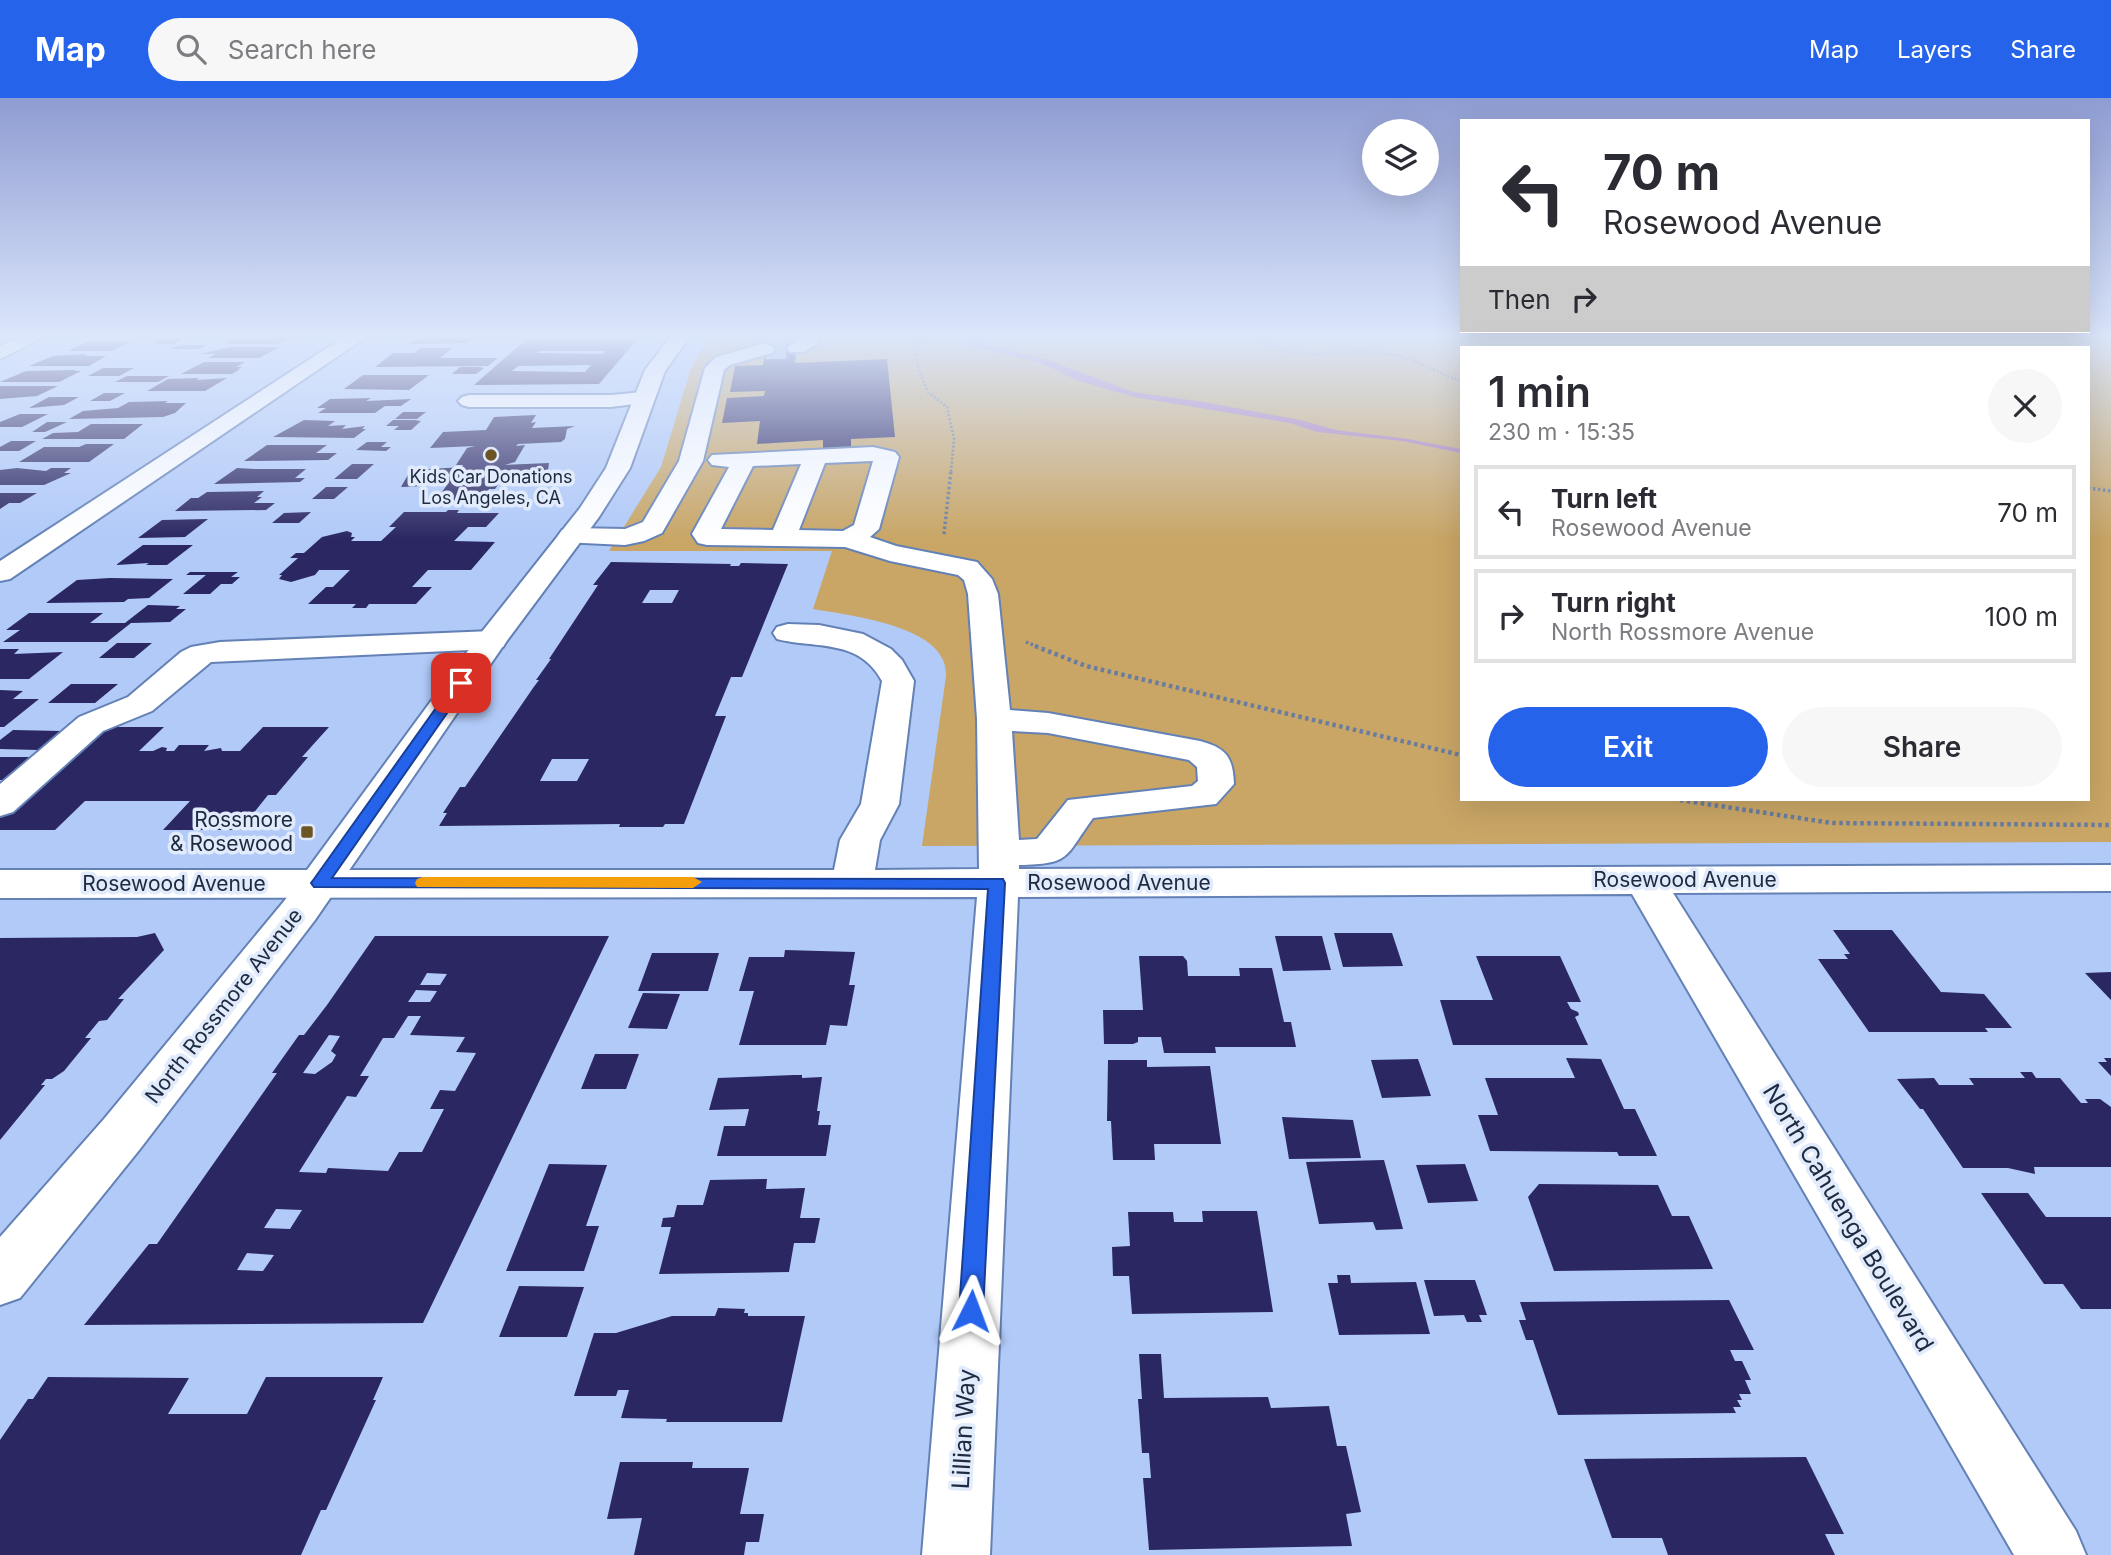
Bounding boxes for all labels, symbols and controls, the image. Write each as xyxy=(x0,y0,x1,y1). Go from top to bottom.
search box xyxy=(148,18,638,81)
text: Map xyxy=(35,29,106,69)
icon: search xyxy=(172,30,210,68)
text: Search here xyxy=(228,34,376,65)
text: Map xyxy=(1809,35,1859,64)
text: Layers xyxy=(1897,35,1972,64)
text: Share xyxy=(2010,35,2076,64)
map controls xyxy=(1362,119,1439,196)
button: layers xyxy=(1362,119,1439,196)
text: 70 m xyxy=(1603,143,1720,202)
icon: left xyxy=(1488,147,1579,238)
text: Rosewood Avenue xyxy=(1603,203,1882,242)
icon: right xyxy=(1565,280,1603,318)
text: Then xyxy=(1488,284,1551,315)
text: 1 min xyxy=(1488,366,1591,417)
button: close xyxy=(1988,369,2062,443)
text: 230 m · 15:35 xyxy=(1488,418,1635,446)
marker: Kids Car Donations Los Angeles, CA xyxy=(483,447,499,463)
place label: Kids Car Donations Los Angeles, CA xyxy=(409,466,573,508)
text: Turn left xyxy=(1551,483,1657,514)
icon: left xyxy=(1492,493,1530,531)
text: 70 m xyxy=(1997,497,2058,528)
text: Rosewood Avenue xyxy=(1551,514,1752,542)
text: Turn right xyxy=(1551,587,1676,618)
icon: right xyxy=(1492,597,1530,635)
text: 100 m xyxy=(1985,601,2058,632)
text: North Rossmore Avenue xyxy=(1551,618,1814,646)
pin xyxy=(431,653,491,713)
icon: arrive xyxy=(442,664,480,702)
button: Exit xyxy=(1488,707,1768,787)
button: Share xyxy=(1782,707,2062,787)
place label: Rossmore & Rosewood xyxy=(170,807,293,856)
marker: Rossmore & Rosewood xyxy=(299,824,315,840)
street label: Rosewood Avenue xyxy=(1593,867,1777,892)
street label: Rosewood Avenue xyxy=(1027,870,1211,895)
street label: Rosewood Avenue xyxy=(82,871,266,896)
street label: North Rossmore Avenue xyxy=(140,903,307,1108)
street label: North Cahuenga Boulevard xyxy=(1757,1079,1940,1357)
position arrow xyxy=(934,1274,1008,1348)
street label: Lillian Way xyxy=(946,1368,981,1490)

